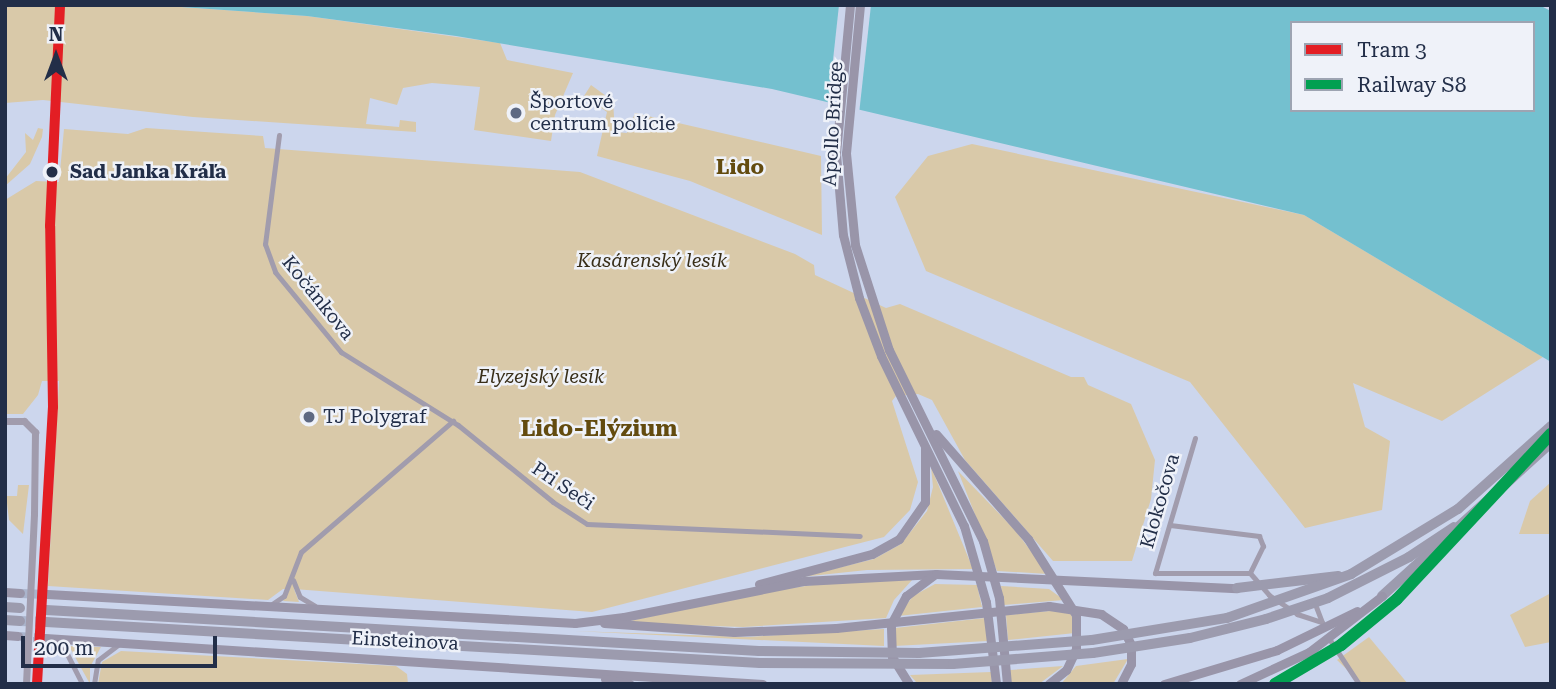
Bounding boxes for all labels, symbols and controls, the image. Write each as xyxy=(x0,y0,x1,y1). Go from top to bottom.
north arrow xyxy=(21,21,91,91)
legend xyxy=(1290,21,1535,112)
text: N xyxy=(49,23,63,46)
text: Tram 3 xyxy=(1357,38,1427,62)
street label: Apollo Bridge xyxy=(818,61,848,187)
text: Railway S8 xyxy=(1357,73,1466,97)
place label: Športové centrum polície xyxy=(530,91,675,135)
marker: Športové centrum polície xyxy=(508,105,524,121)
district label: Lido xyxy=(716,154,764,180)
marker: Sad Janka Kráľa xyxy=(40,160,64,184)
place label: Sad Janka Kráľa xyxy=(70,161,226,183)
park label: Kasárenský lesík xyxy=(577,250,727,272)
street label: Kočánkova xyxy=(277,251,359,345)
park label: Elyzejský lesík xyxy=(478,366,604,388)
place label: TJ Polygraf xyxy=(323,406,426,428)
marker: TJ Polygraf xyxy=(301,409,317,425)
district label: Lido-Elýzium xyxy=(521,415,677,443)
street label: Klokočova xyxy=(1136,451,1184,551)
street label: Pri Seči xyxy=(527,457,599,515)
scale bar xyxy=(24,622,220,666)
street label: Einsteinova xyxy=(351,627,459,655)
text: 200 m xyxy=(34,636,94,660)

